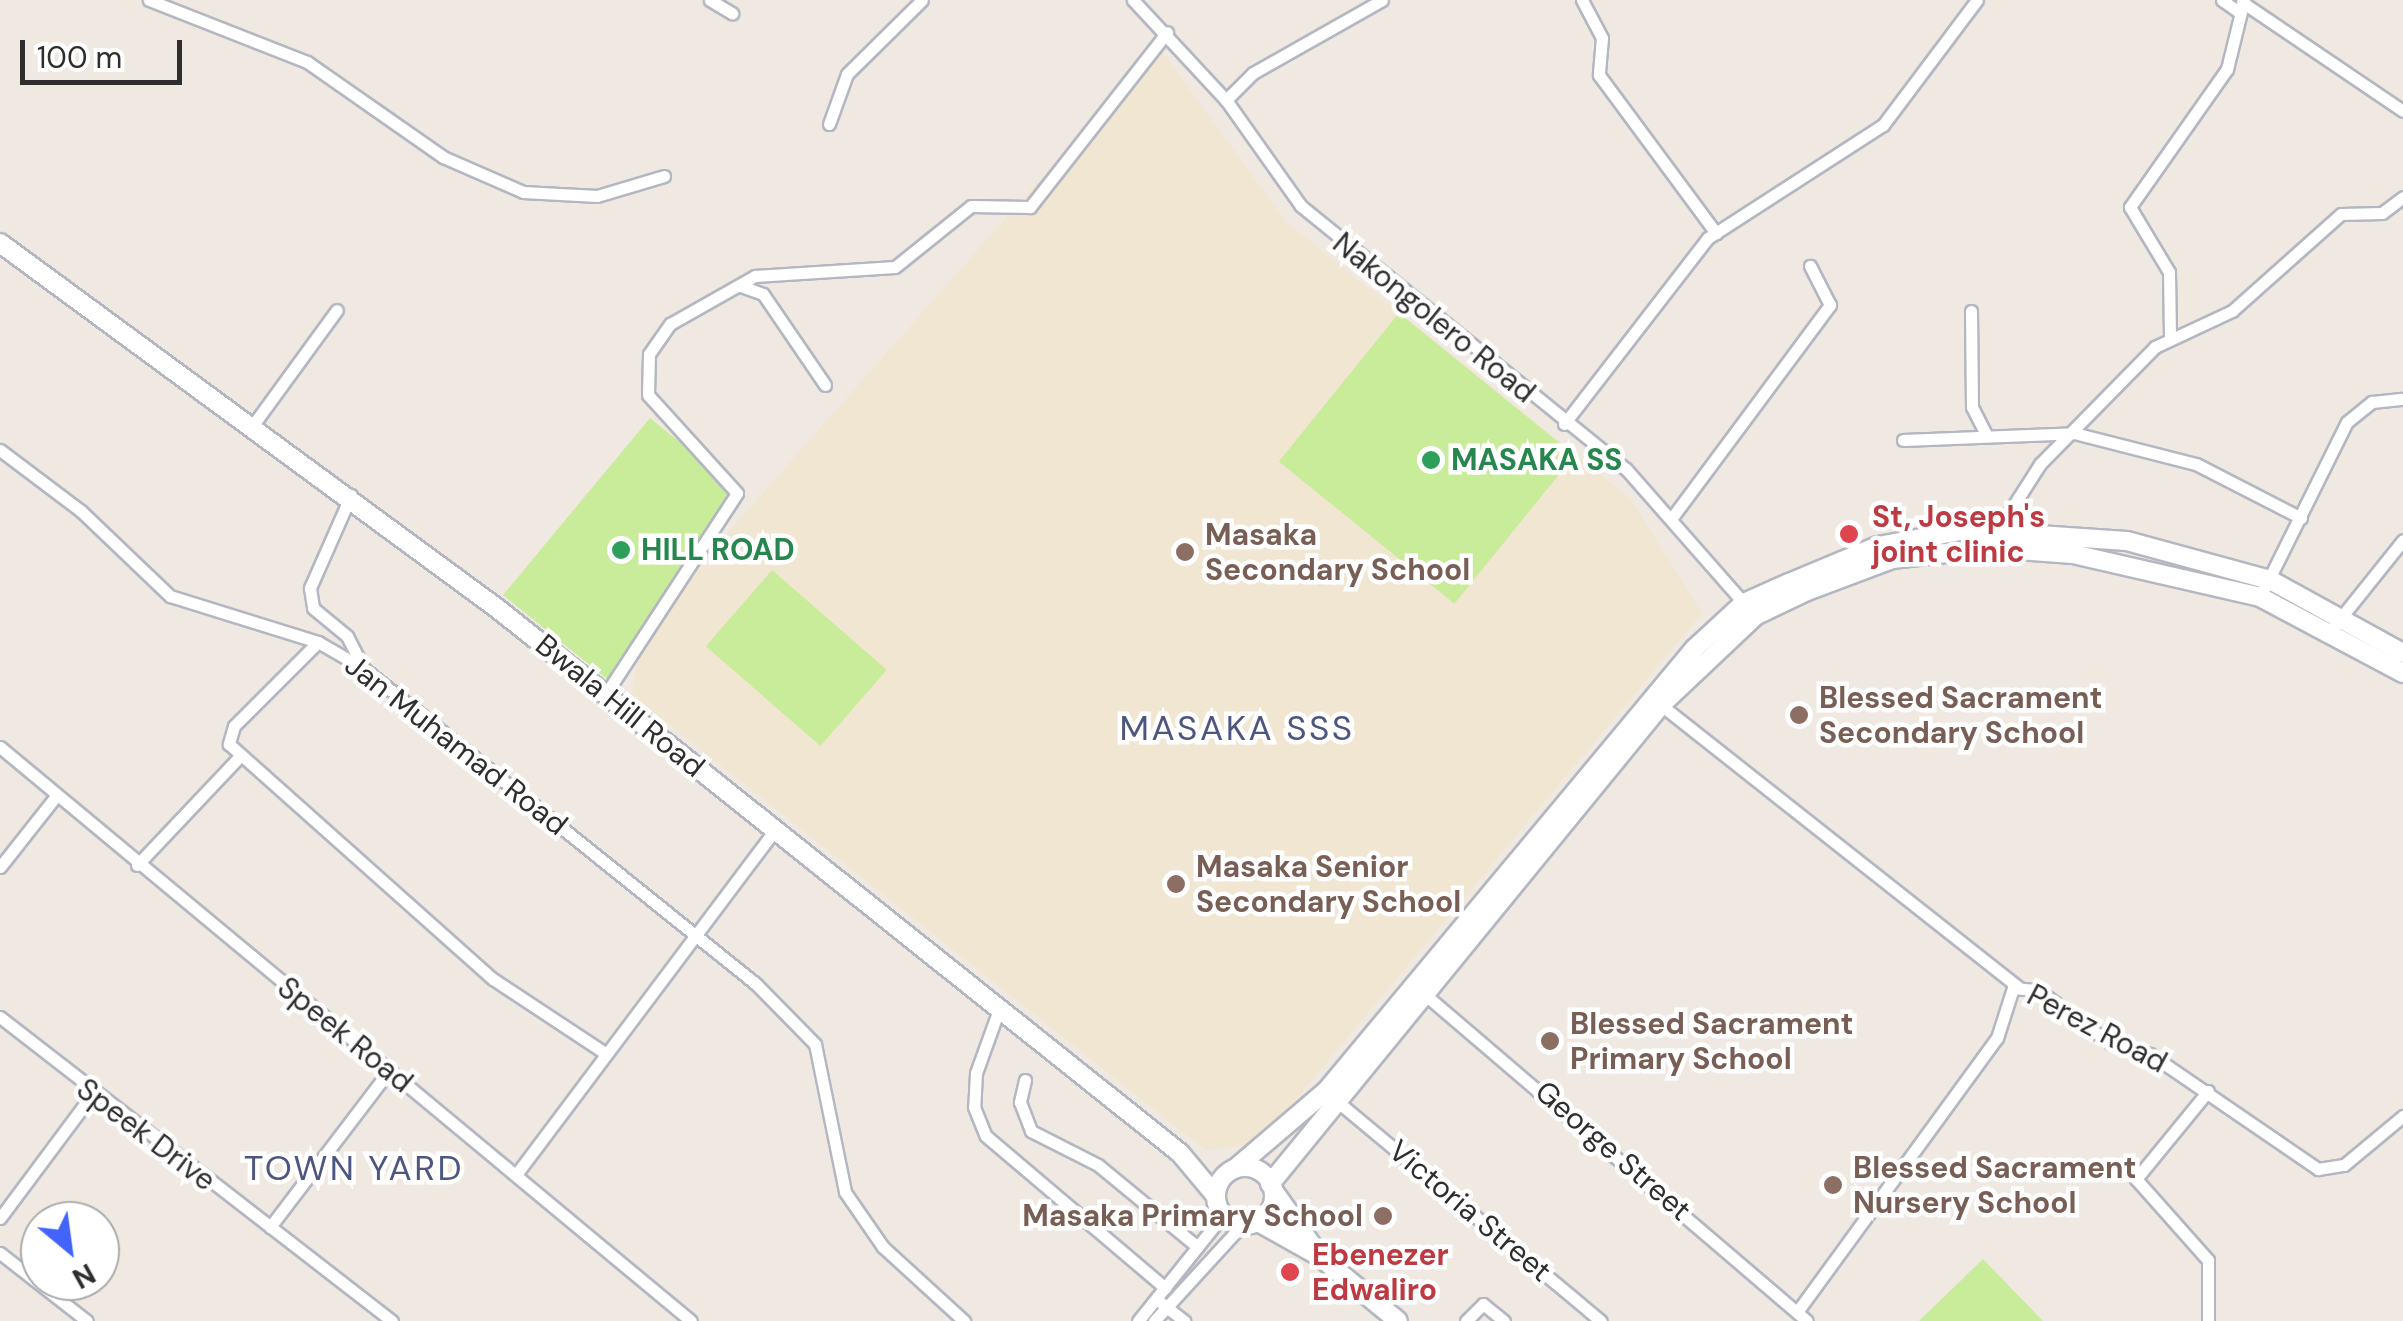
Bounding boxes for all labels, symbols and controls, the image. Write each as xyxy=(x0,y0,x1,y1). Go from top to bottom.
scale bar xyxy=(25,20,188,82)
text: 100 m xyxy=(37,38,122,77)
street label: Nakongolero Road xyxy=(1326,225,1542,411)
place label: MASAKA SS xyxy=(1451,442,1622,478)
marker: MASAKA SS xyxy=(1420,449,1442,471)
place label: St, Joseph's joint clinic xyxy=(1872,499,2045,570)
place label: Masaka Secondary School xyxy=(1205,517,1470,588)
marker: St, Joseph's joint clinic xyxy=(1836,521,1862,547)
place label: HILL ROAD xyxy=(641,532,795,568)
marker: HILL ROAD xyxy=(610,539,632,561)
marker: Masaka Secondary School xyxy=(1174,541,1196,563)
street label: Bwala Hill Road xyxy=(528,627,712,785)
street label: Jan Muhamad Road xyxy=(338,647,574,843)
place label: Blessed Sacrament Secondary School xyxy=(1819,680,2102,750)
marker: Blessed Sacrament Secondary School xyxy=(1788,704,1810,726)
district label: MASAKA SSS xyxy=(1119,707,1355,749)
place label: Masaka Senior Secondary School xyxy=(1196,849,1461,920)
marker: Masaka Senior Secondary School xyxy=(1165,873,1187,895)
street label: Speek Road xyxy=(270,970,420,1100)
street label: Perez Road xyxy=(2021,977,2173,1081)
place label: Blessed Sacrament Primary School xyxy=(1570,1006,1853,1076)
marker: Blessed Sacrament Primary School xyxy=(1539,1030,1561,1052)
street label: Speek Drive xyxy=(70,1071,222,1199)
street label: George Street xyxy=(1528,1074,1698,1228)
street label: Victoria Street xyxy=(1382,1133,1558,1289)
district label: TOWN YARD xyxy=(244,1147,464,1189)
place label: Blessed Sacrament Nursery School xyxy=(1853,1150,2136,1220)
marker: Blessed Sacrament Nursery School xyxy=(1822,1174,1844,1196)
place label: Masaka Primary School xyxy=(1022,1198,1363,1234)
north arrow xyxy=(20,1201,120,1301)
marker: Masaka Primary School xyxy=(1372,1205,1394,1227)
place label: Ebenezer Edwaliro xyxy=(1312,1237,1449,1308)
text: N xyxy=(66,1255,102,1297)
marker: Ebenezer Edwaliro xyxy=(1277,1259,1303,1285)

